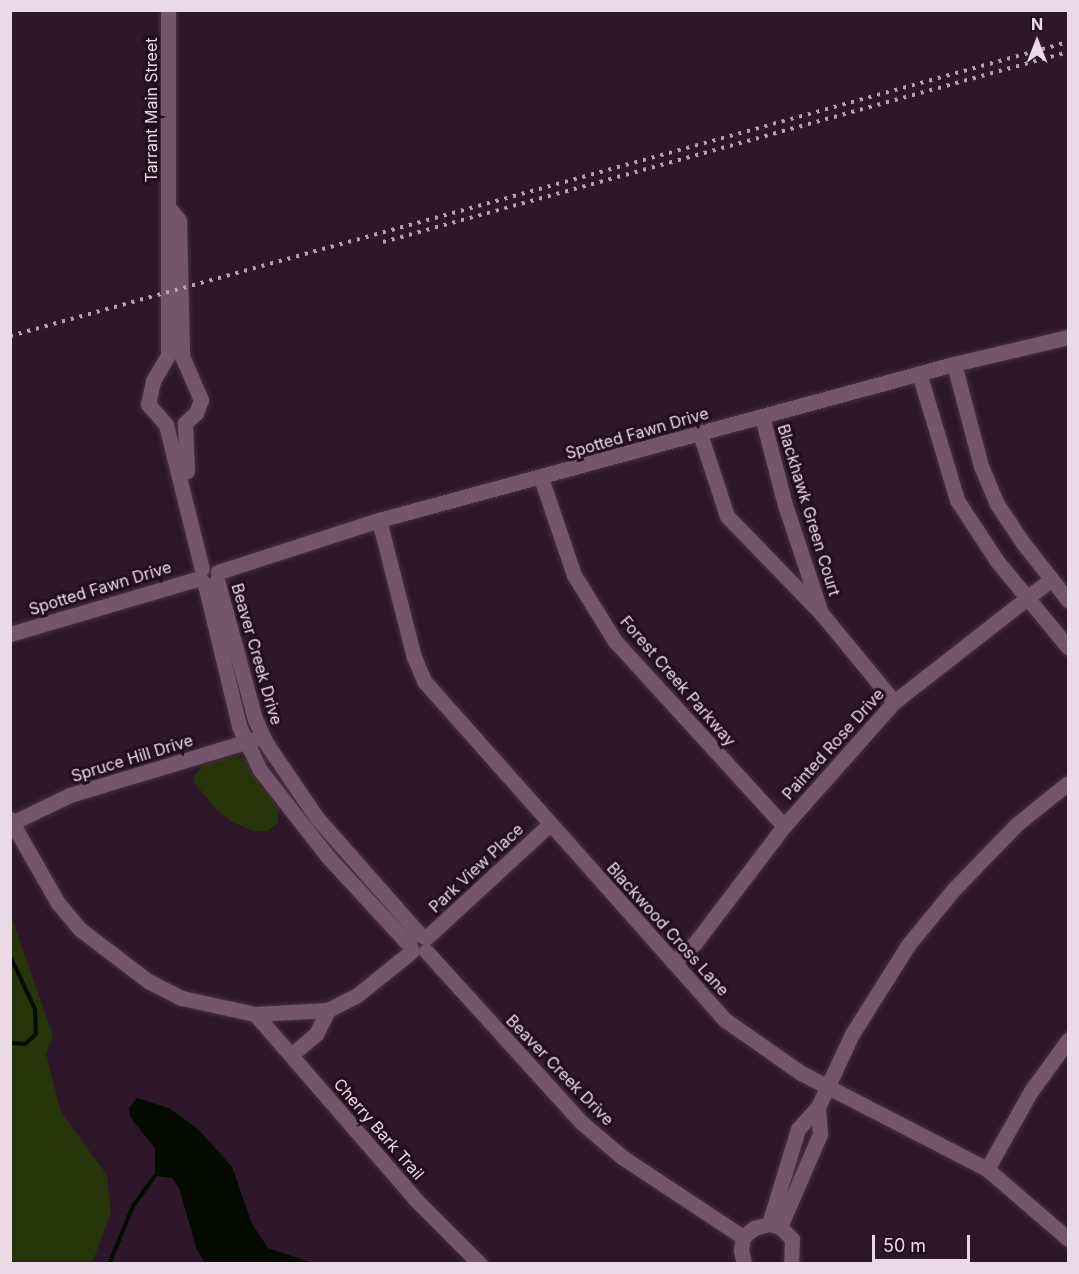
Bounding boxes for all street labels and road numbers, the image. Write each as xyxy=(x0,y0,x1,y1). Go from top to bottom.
street label: Tarrant Main Street xyxy=(141,37,161,183)
street label: Spotted Fawn Drive xyxy=(563,403,711,463)
street label: Blackhawk Green Court xyxy=(774,422,844,598)
street label: Spotted Fawn Drive xyxy=(26,557,174,619)
street label: Beaver Creek Drive xyxy=(228,581,286,727)
street label: Forest Creek Parkway xyxy=(616,612,740,750)
street label: Painted Rose Drive xyxy=(778,684,888,804)
street label: Spruce Hill Drive xyxy=(69,730,195,786)
street label: Park View Place xyxy=(425,819,527,917)
street label: Blackwood Cross Lane xyxy=(603,858,733,1000)
street label: Beaver Creek Drive xyxy=(502,1011,618,1129)
street label: Cherry Bark Trail xyxy=(330,1075,428,1183)

